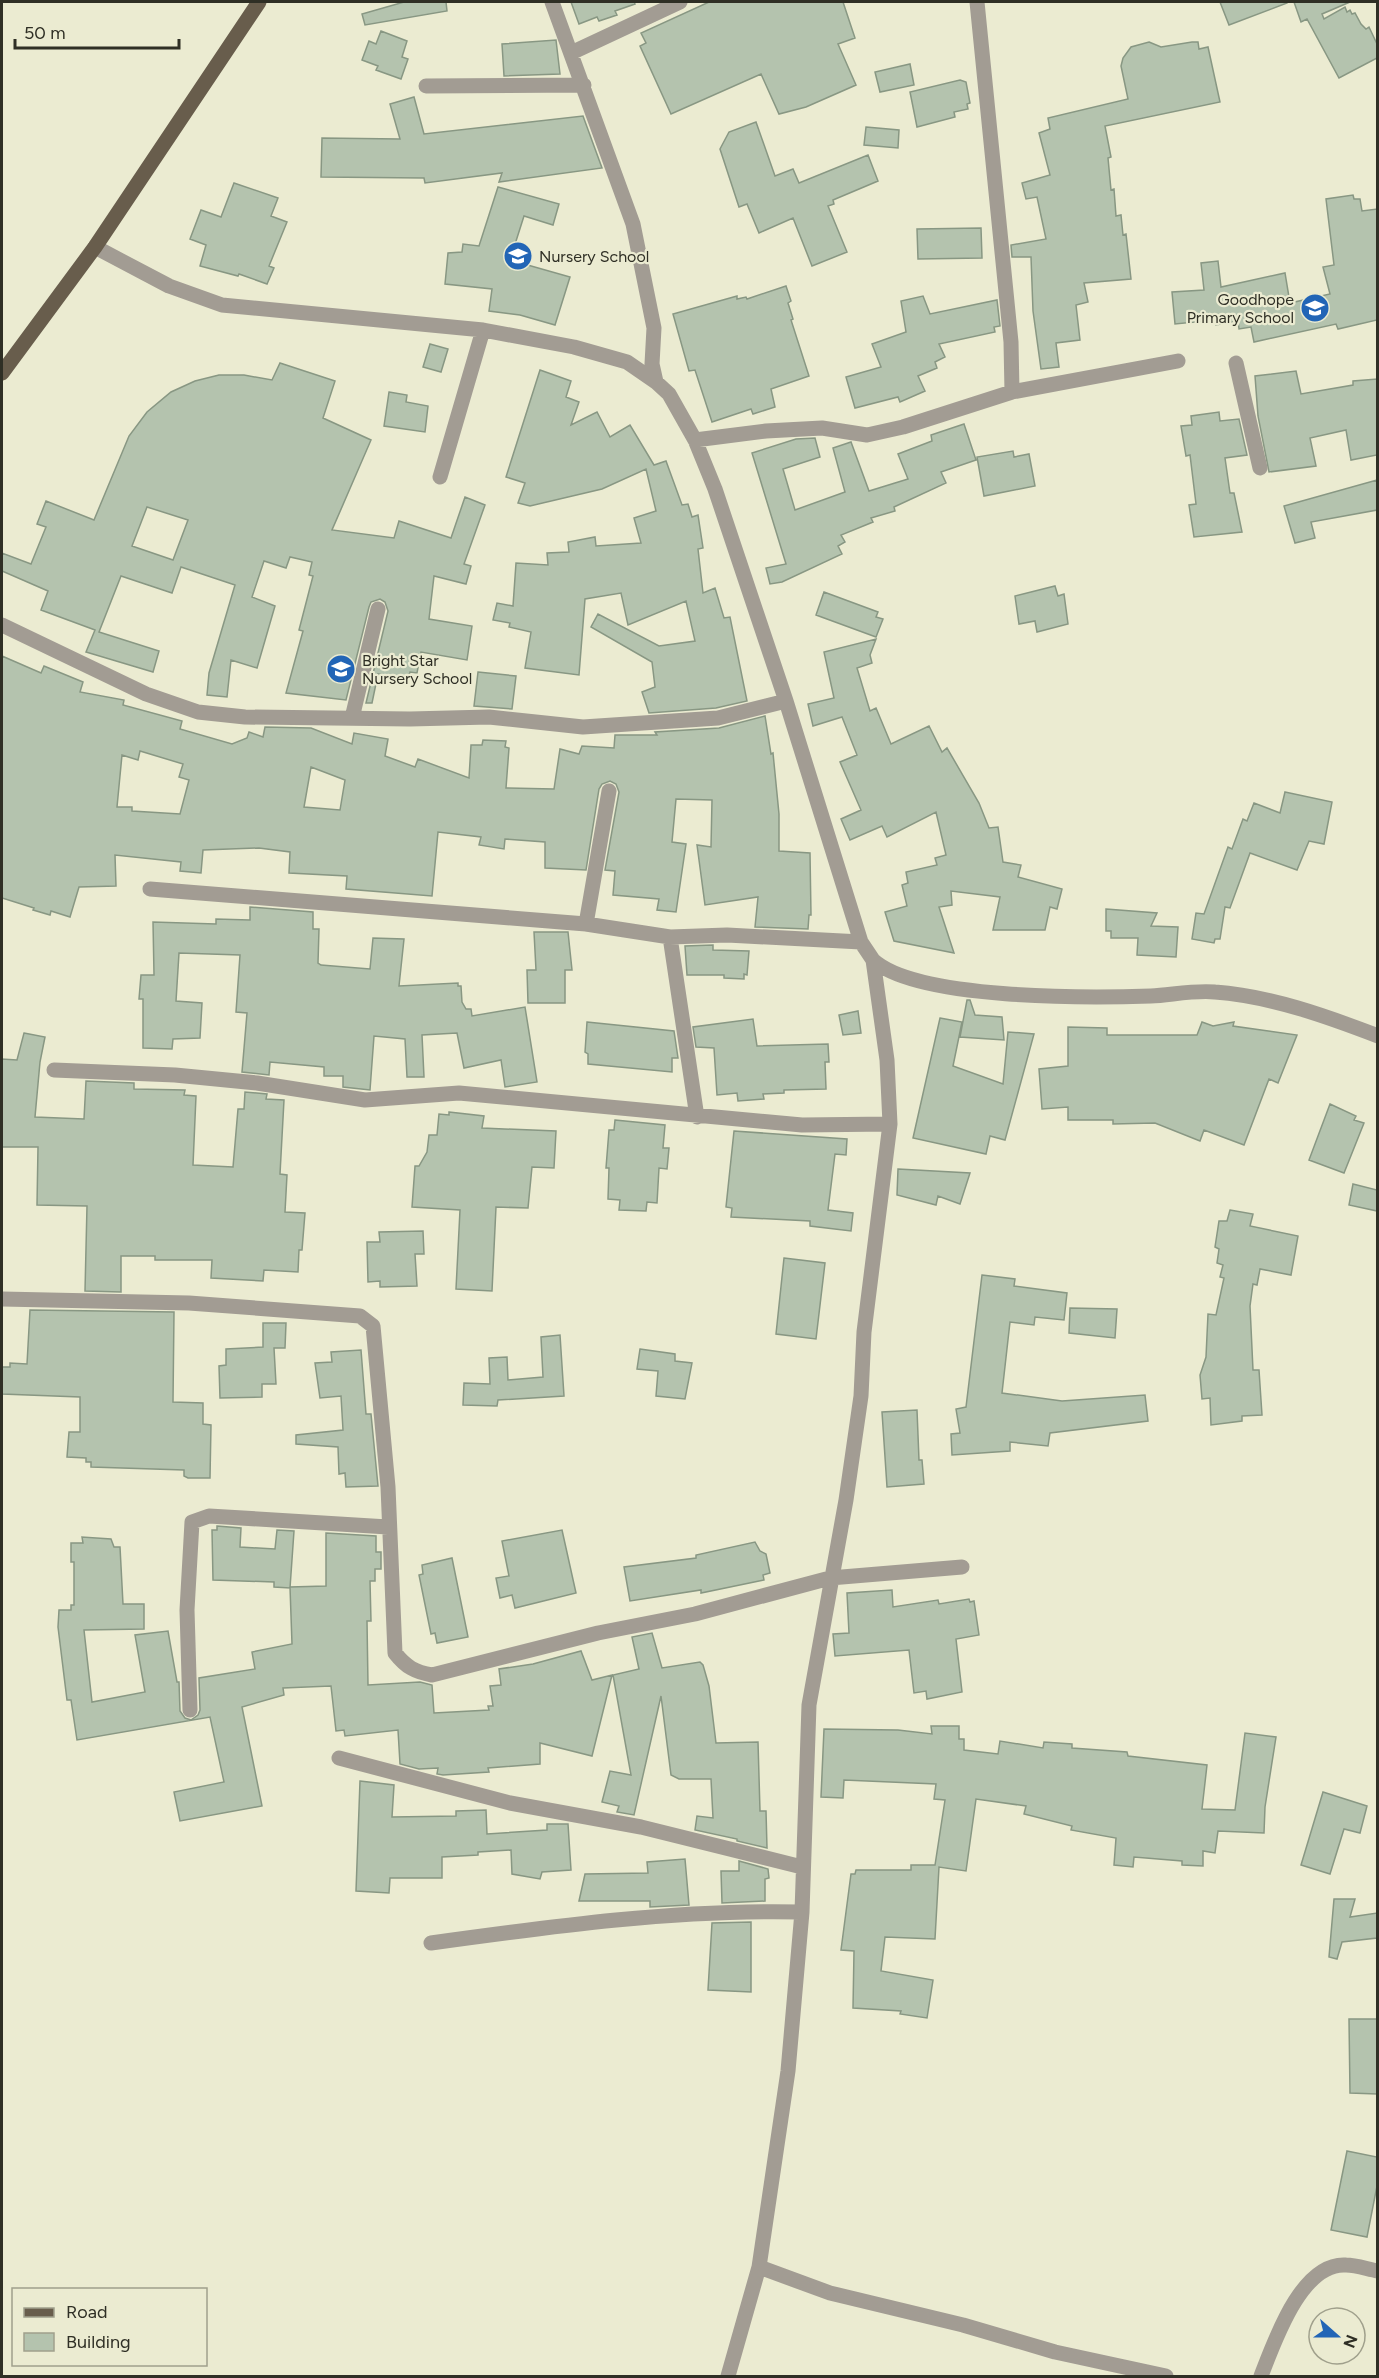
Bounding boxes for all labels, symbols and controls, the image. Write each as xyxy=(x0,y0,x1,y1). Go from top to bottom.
scale bar xyxy=(15,12,178,50)
text: 50 m xyxy=(24,22,66,44)
school or university icon: Nursery School xyxy=(502,240,534,272)
place label: Nursery School xyxy=(539,247,649,266)
place label: Goodhope Primary School xyxy=(1187,290,1294,327)
school or university icon: Goodhope Primary School xyxy=(1299,292,1331,324)
place label: Bright Star Nursery School xyxy=(362,651,472,688)
school or university icon: Bright Star Nursery School xyxy=(325,653,357,685)
legend xyxy=(12,2288,207,2366)
text: Road xyxy=(66,2301,107,2323)
north arrow xyxy=(1307,2306,1367,2366)
text: Building xyxy=(66,2331,131,2353)
text: N xyxy=(1339,2332,1362,2350)

